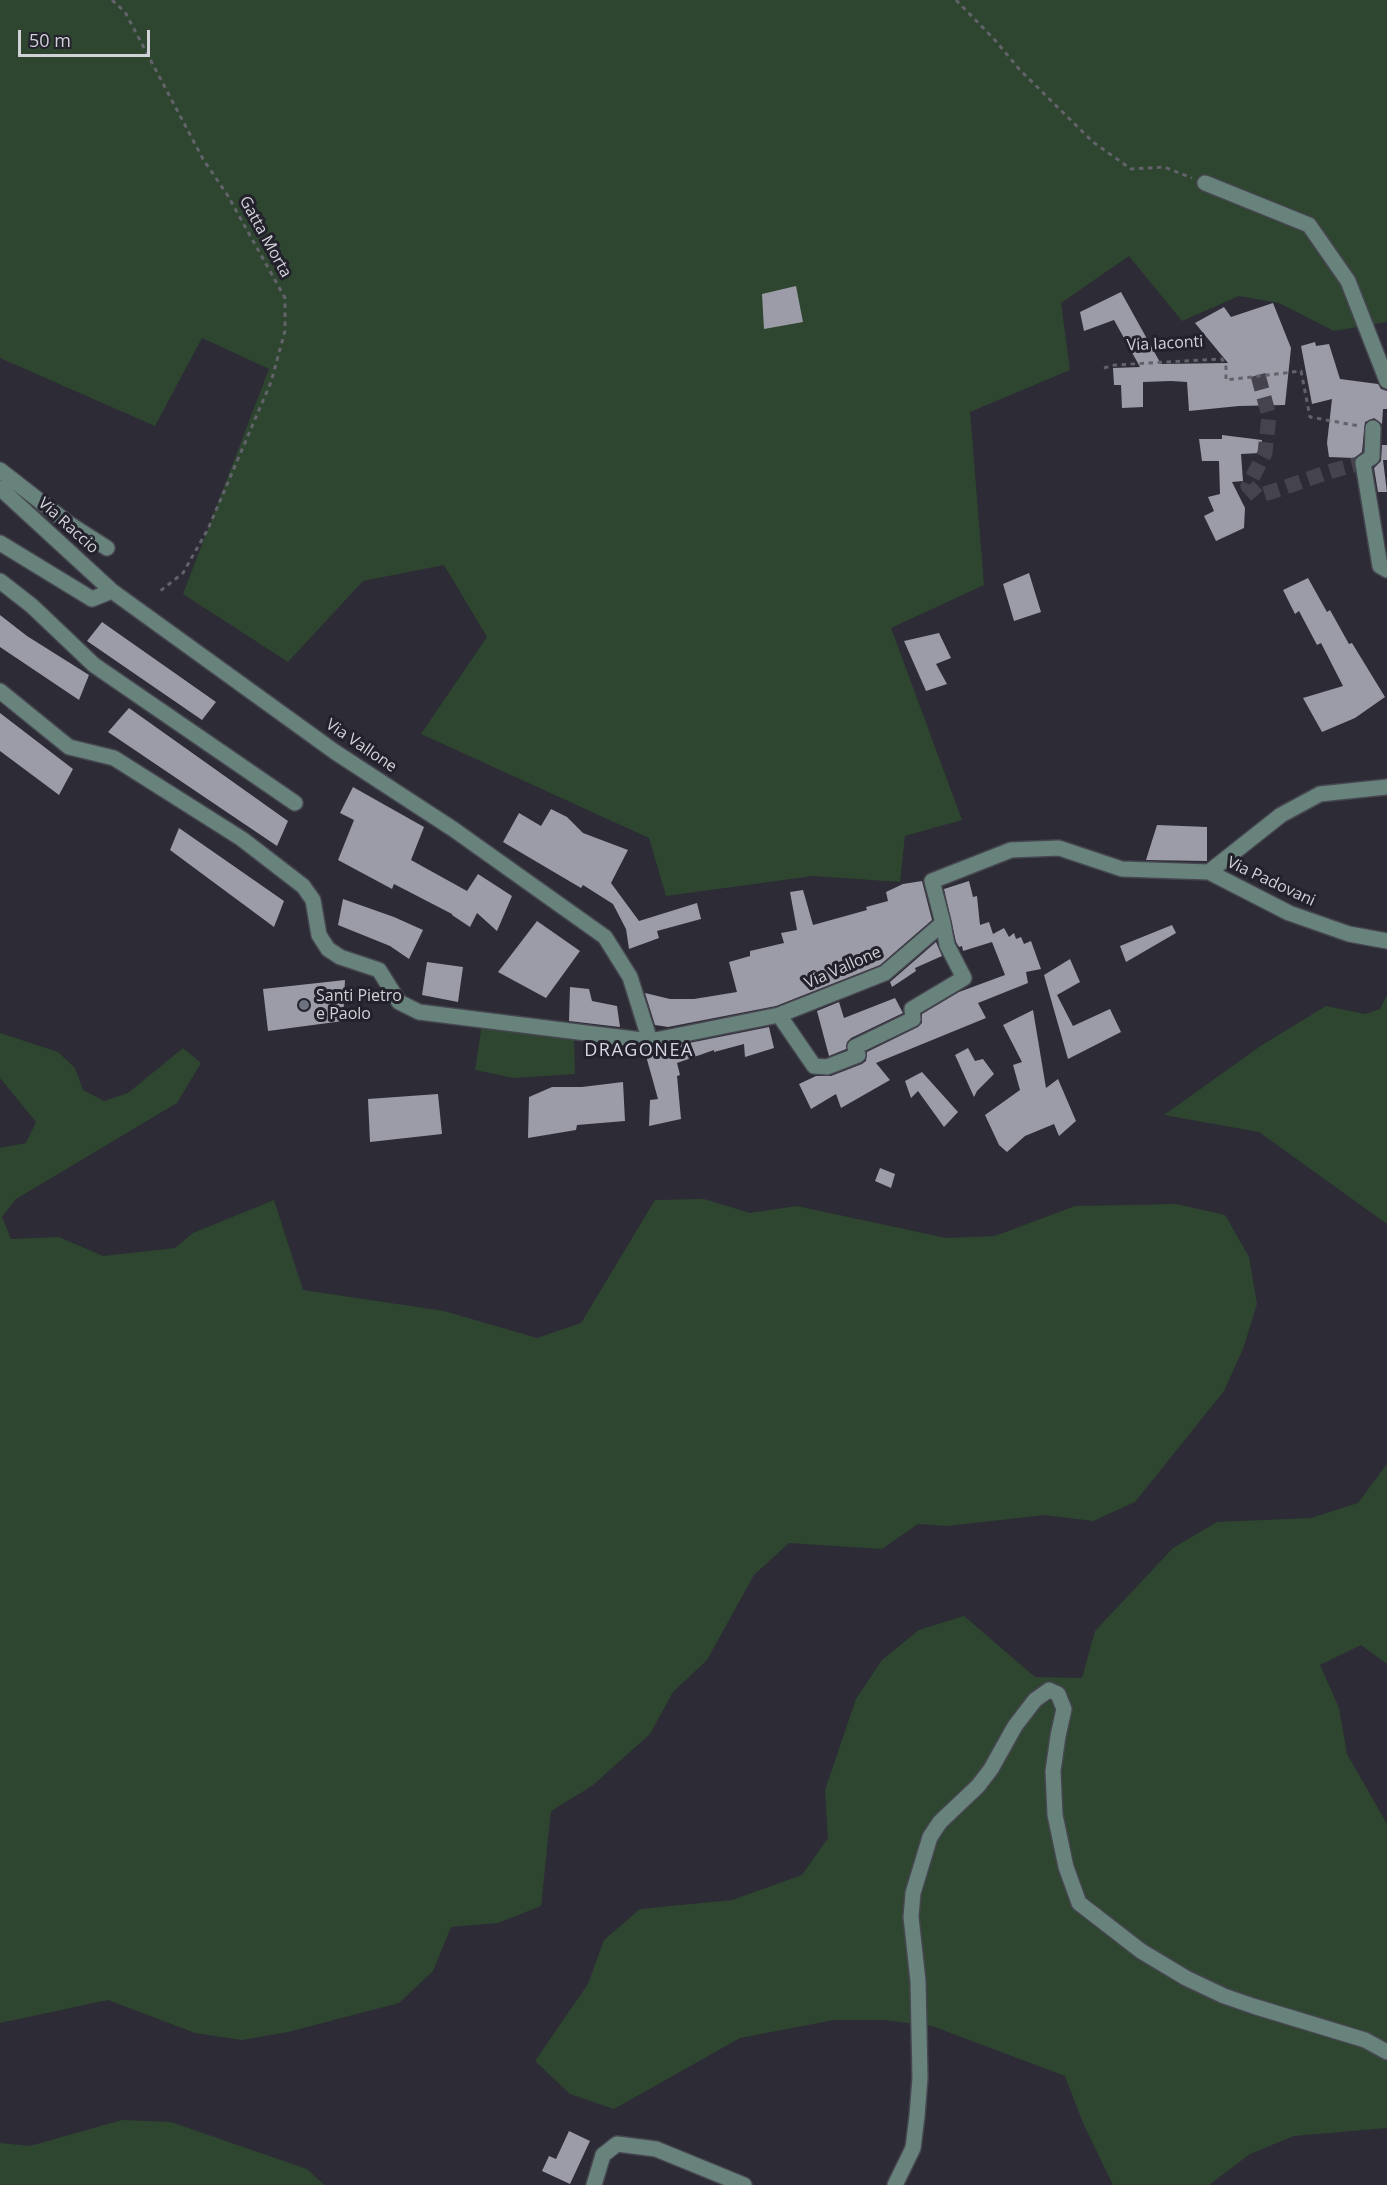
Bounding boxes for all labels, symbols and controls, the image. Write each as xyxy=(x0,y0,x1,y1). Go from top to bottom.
scale bar xyxy=(21,18,153,56)
text: 50 m xyxy=(29,28,71,52)
street label: Gatta Morta xyxy=(235,193,295,281)
street label: Via Iaconti xyxy=(1126,332,1204,356)
street label: Via Raccio xyxy=(34,494,102,558)
street label: Via Vallone xyxy=(322,715,400,777)
street label: Via Padovani xyxy=(1224,853,1318,911)
street label: Via Vallone xyxy=(802,943,884,993)
place label: Santi Pietro e Paolo xyxy=(316,986,402,1024)
marker: Santi Pietro e Paolo xyxy=(297,998,311,1012)
district label: DRAGONEA xyxy=(584,1040,694,1062)

